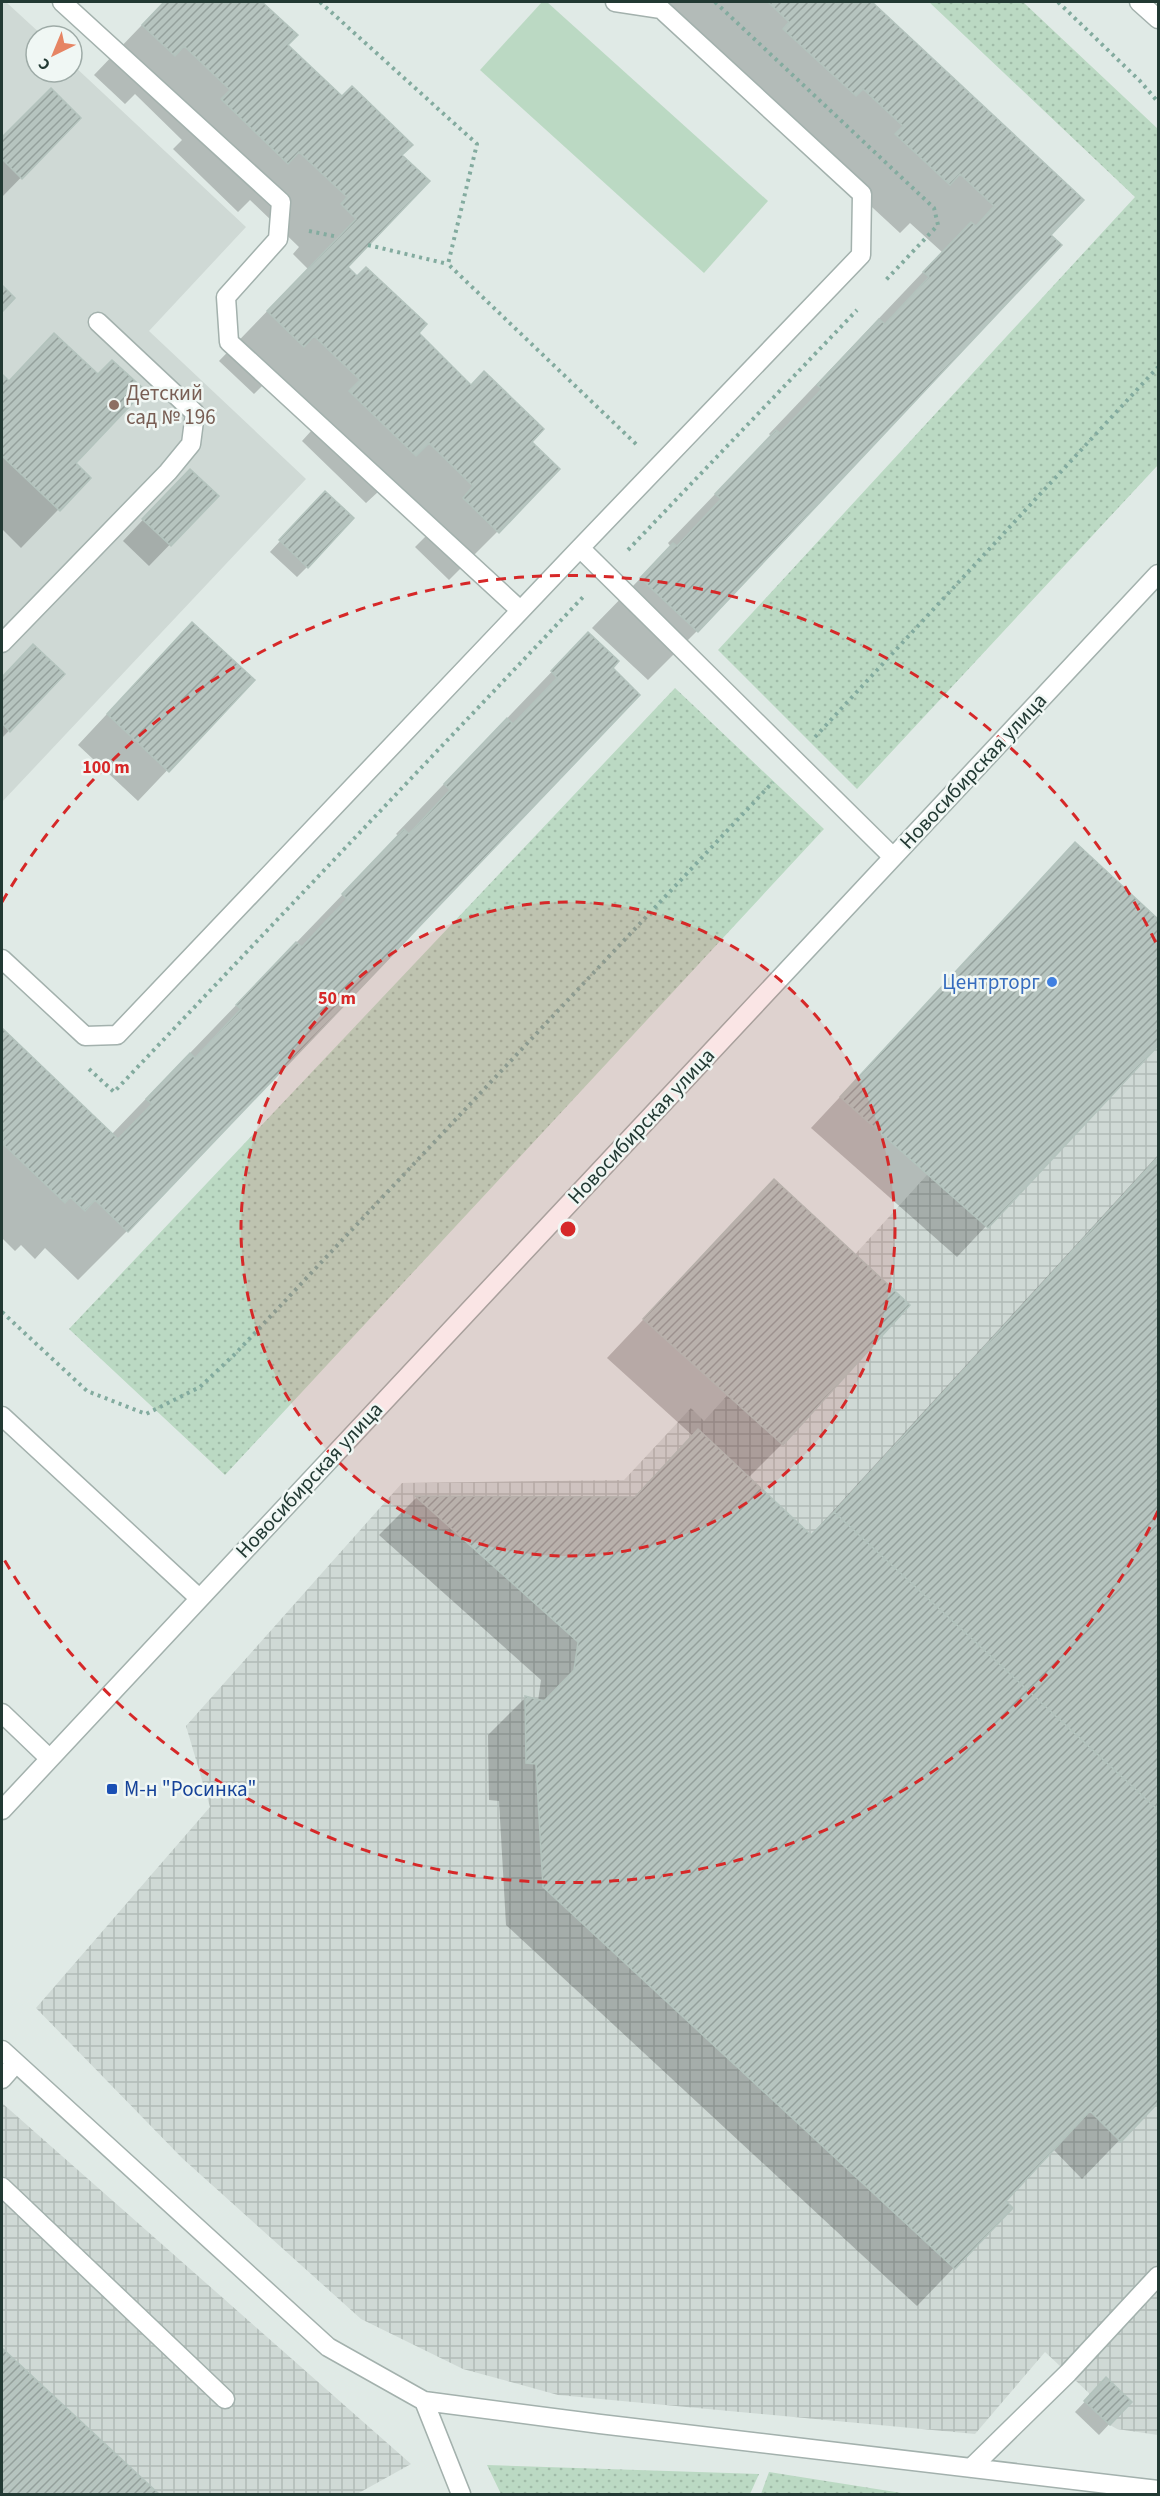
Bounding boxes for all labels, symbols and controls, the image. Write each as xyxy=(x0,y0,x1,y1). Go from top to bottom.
north arrow xyxy=(24,24,84,84)
text: С xyxy=(34,53,55,75)
place label: Детский сад № 196 xyxy=(126,378,216,432)
marker: Детский сад № 196 xyxy=(107,398,121,412)
street label: Новосибирская улица xyxy=(892,686,1054,856)
text: 100 m xyxy=(82,755,130,780)
place label: Центрторг xyxy=(942,967,1040,997)
marker: Центрторг xyxy=(1045,975,1059,989)
text: 50 m xyxy=(318,986,356,1011)
street label: Новосибирская улица xyxy=(560,1041,722,1211)
centre of rings xyxy=(558,1219,578,1239)
street label: Новосибирская улица xyxy=(228,1395,390,1565)
place label: М-н "Росинка" xyxy=(124,1774,256,1804)
marker: М-н "Росинка" xyxy=(105,1782,119,1796)

